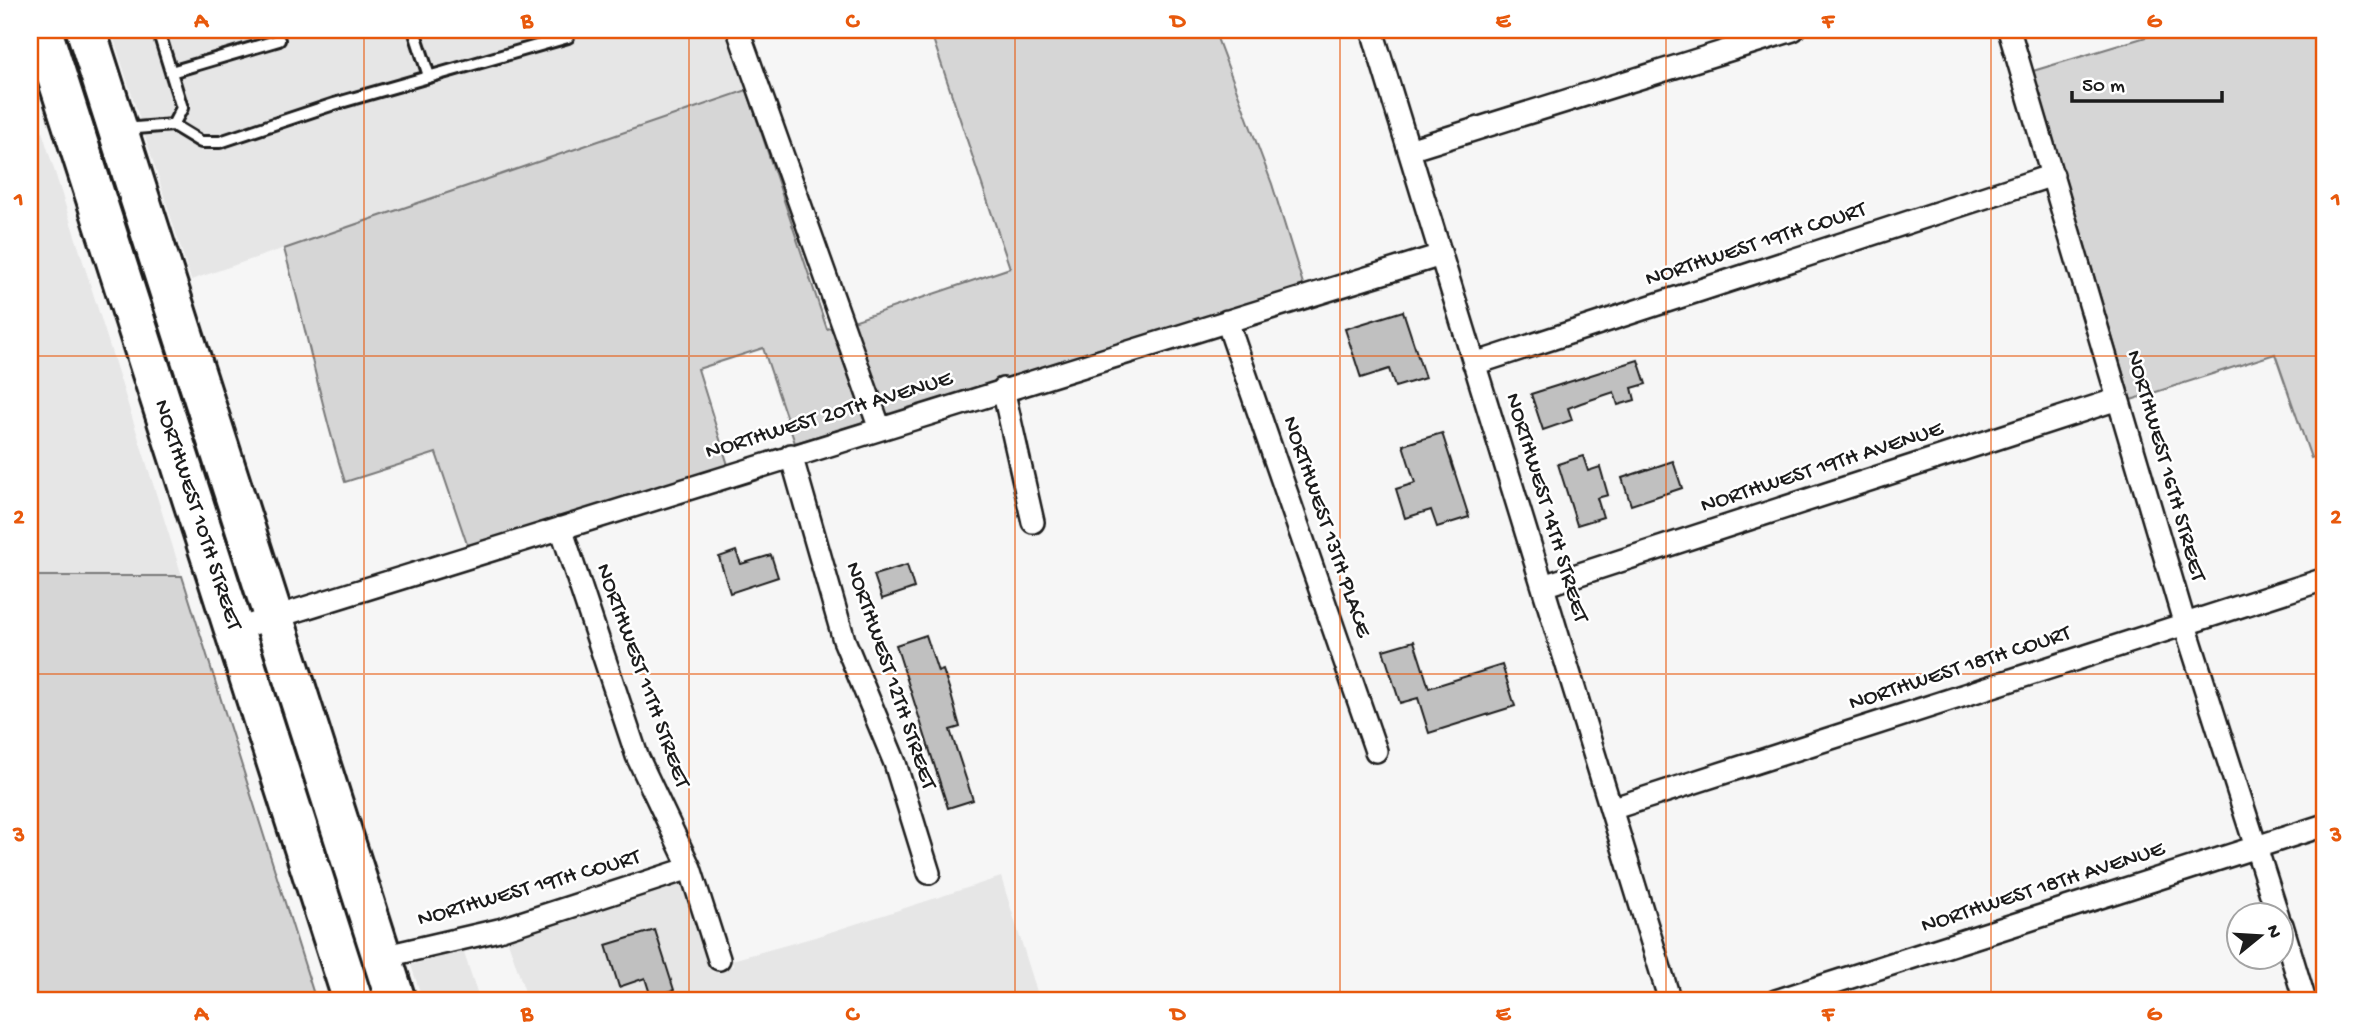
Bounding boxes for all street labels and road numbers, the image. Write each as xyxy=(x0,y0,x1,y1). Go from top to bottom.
street label: NORTHWEST 19TH COURT xyxy=(1642,196,1871,293)
street label: NORTHWEST 16TH STREET xyxy=(2119,347,2211,586)
street label: NORTHWEST 20TH AVENUE xyxy=(702,365,957,466)
street label: NORTHWEST 14TH STREET xyxy=(1498,390,1594,627)
street label: NORTHWEST 10TH STREET xyxy=(147,396,247,635)
street label: NORTHWEST 13TH PLACE xyxy=(1275,413,1377,643)
street label: NORTHWEST 19TH AVENUE xyxy=(1697,416,1948,520)
street label: NORTHWEST 12TH STREET xyxy=(838,559,942,794)
street label: NORTHWEST 11TH STREET xyxy=(589,560,696,793)
street label: NORTHWEST 18TH COURT xyxy=(1846,620,2075,718)
street label: NORTHWEST 18TH AVENUE xyxy=(1918,835,2170,940)
street label: NORTHWEST 19TH COURT xyxy=(415,844,645,934)

